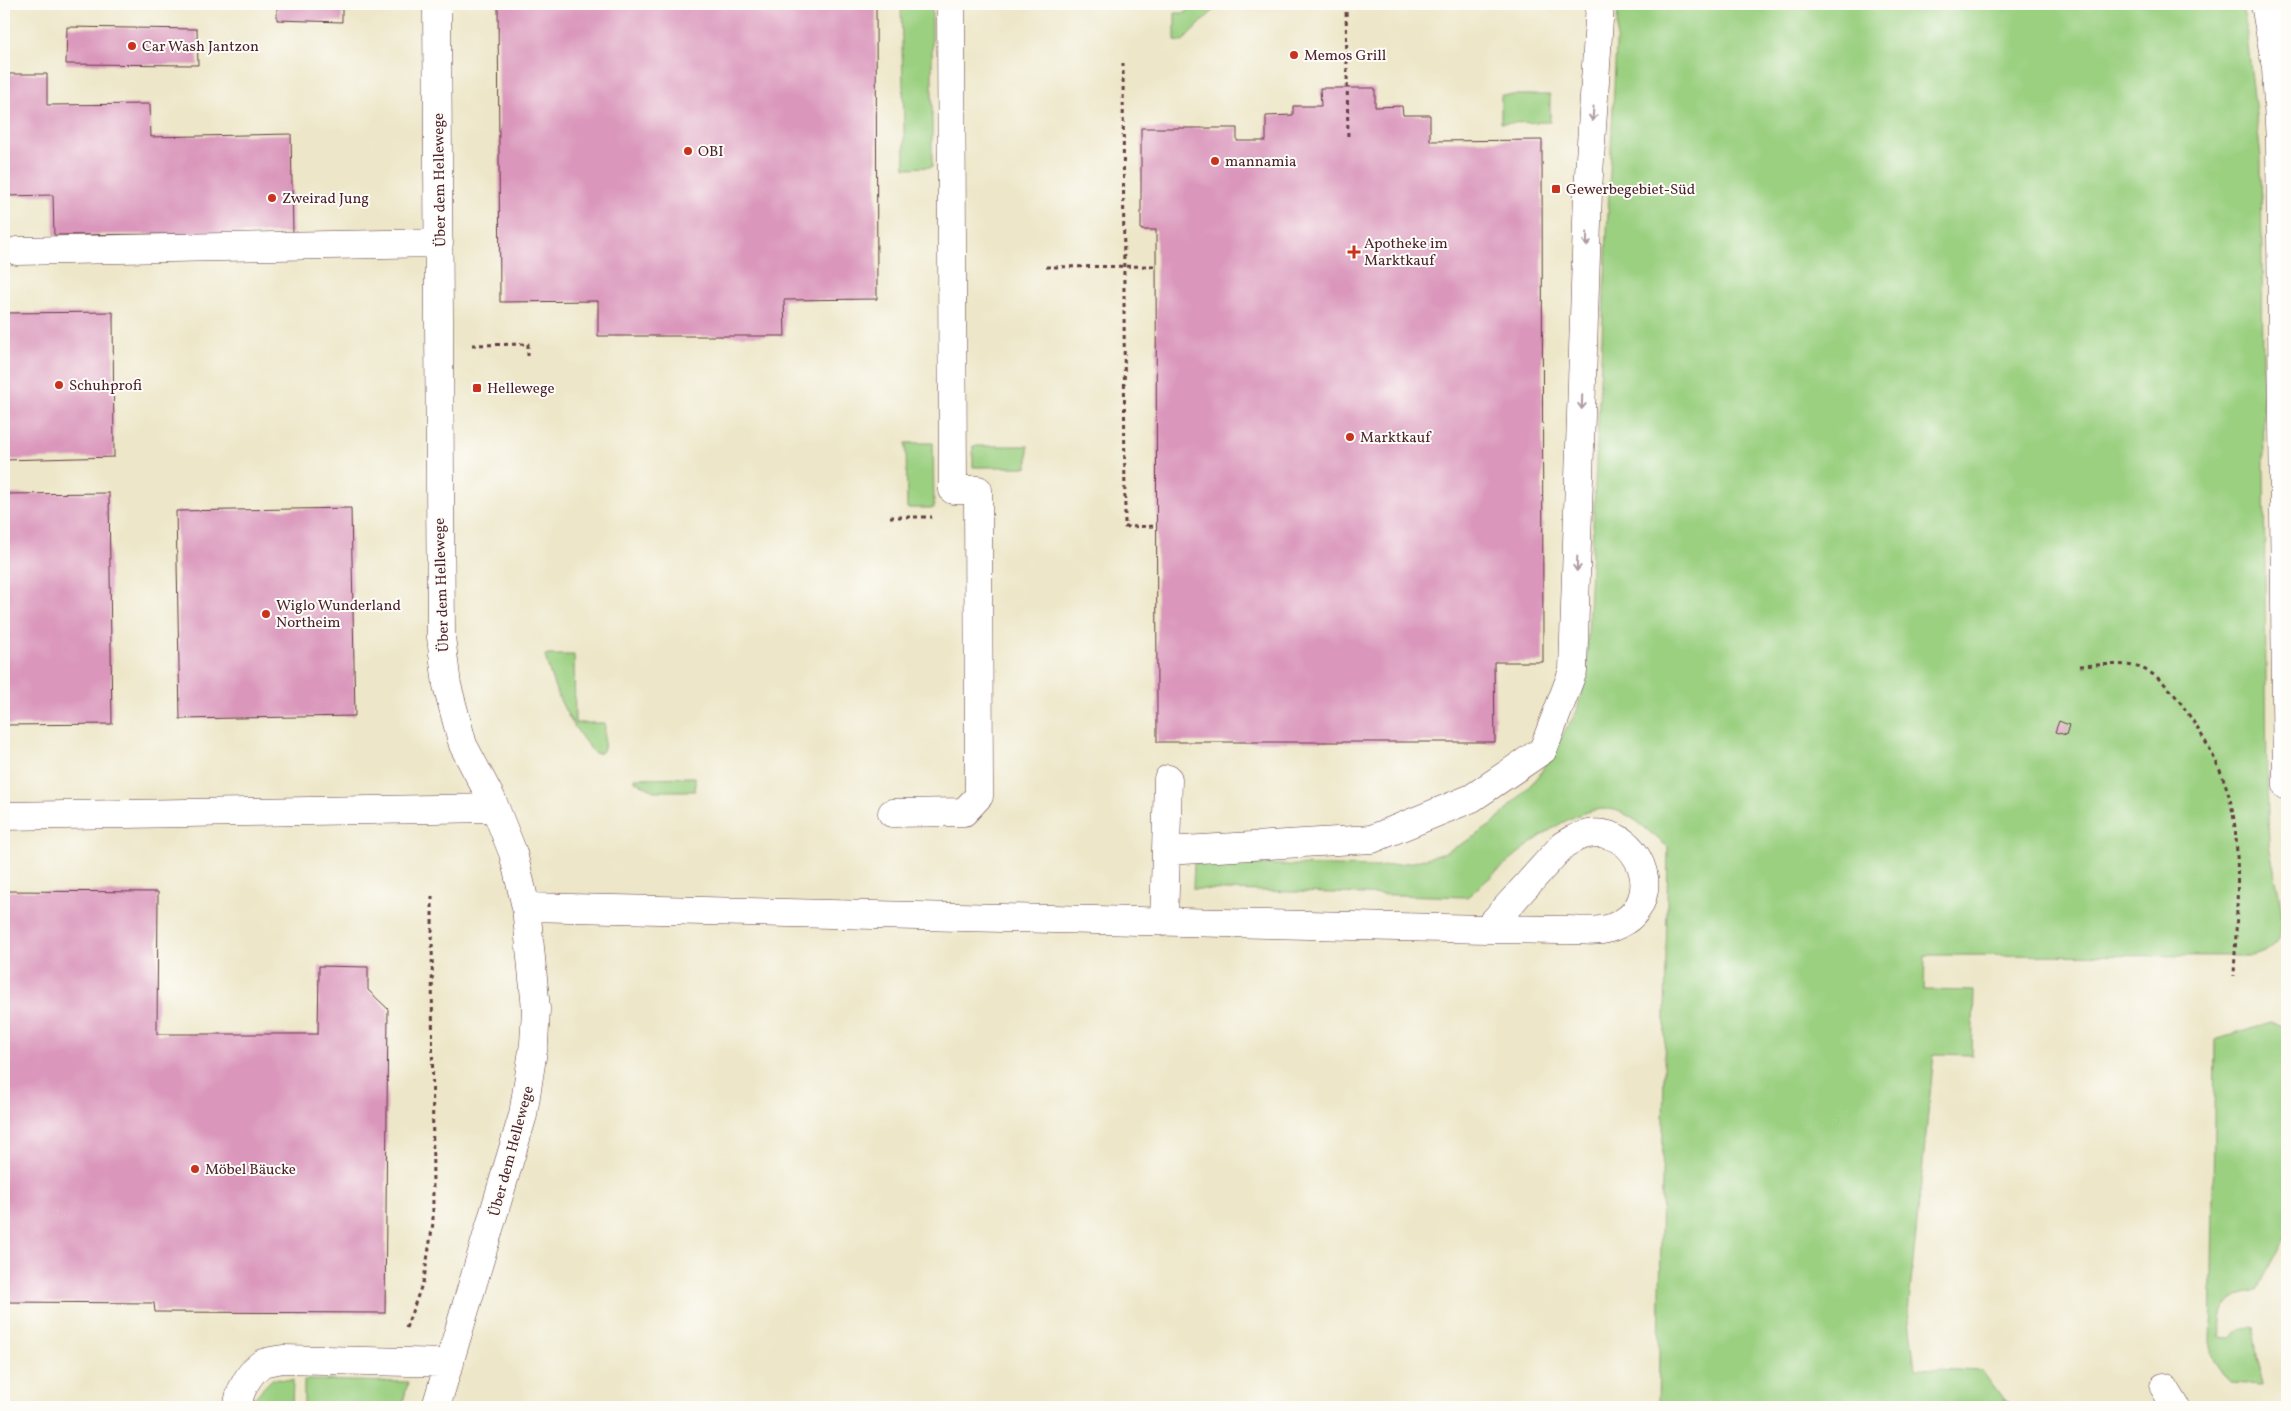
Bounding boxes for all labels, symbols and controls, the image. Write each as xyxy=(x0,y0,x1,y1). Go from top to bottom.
place label: Car Wash Jantzon xyxy=(142,37,259,58)
marker: Car Wash Jantzon xyxy=(126,40,138,52)
place label: Memos Grill xyxy=(1304,46,1386,67)
marker: Memos Grill xyxy=(1288,49,1300,61)
one-way arrow xyxy=(1589,106,1598,122)
street label: Über dem Hellewege xyxy=(429,113,452,247)
place label: OBI xyxy=(698,142,724,163)
marker: OBI xyxy=(682,145,694,157)
place label: mannamia xyxy=(1225,152,1296,173)
marker: mannamia xyxy=(1209,155,1221,167)
place label: Gewerbegebiet-Süd xyxy=(1566,180,1695,201)
marker: Gewerbegebiet-Süd xyxy=(1550,183,1562,195)
place label: Zweirad Jung xyxy=(282,189,369,210)
marker: Zweirad Jung xyxy=(266,192,278,204)
one-way arrow xyxy=(1582,231,1591,247)
place label: Apotheke im Marktkauf xyxy=(1364,234,1448,272)
marker: Apotheke im Marktkauf xyxy=(1348,246,1360,258)
place label: Schuhprofi xyxy=(69,376,142,397)
marker: Schuhprofi xyxy=(53,379,65,391)
place label: Hellewege xyxy=(487,379,555,400)
marker: Hellewege xyxy=(471,382,483,394)
one-way arrow xyxy=(1577,393,1586,409)
place label: Marktkauf xyxy=(1360,428,1432,449)
marker: Marktkauf xyxy=(1344,431,1356,443)
street label: Über dem Hellewege xyxy=(430,517,455,652)
one-way arrow xyxy=(1572,556,1581,572)
place label: Wiglo Wunderland Northeim xyxy=(276,596,401,634)
marker: Wiglo Wunderland Northeim xyxy=(260,608,272,620)
street label: Über dem Hellewege xyxy=(485,1084,540,1219)
place label: Möbel Bäucke xyxy=(205,1160,296,1181)
marker: Möbel Bäucke xyxy=(189,1163,201,1175)

